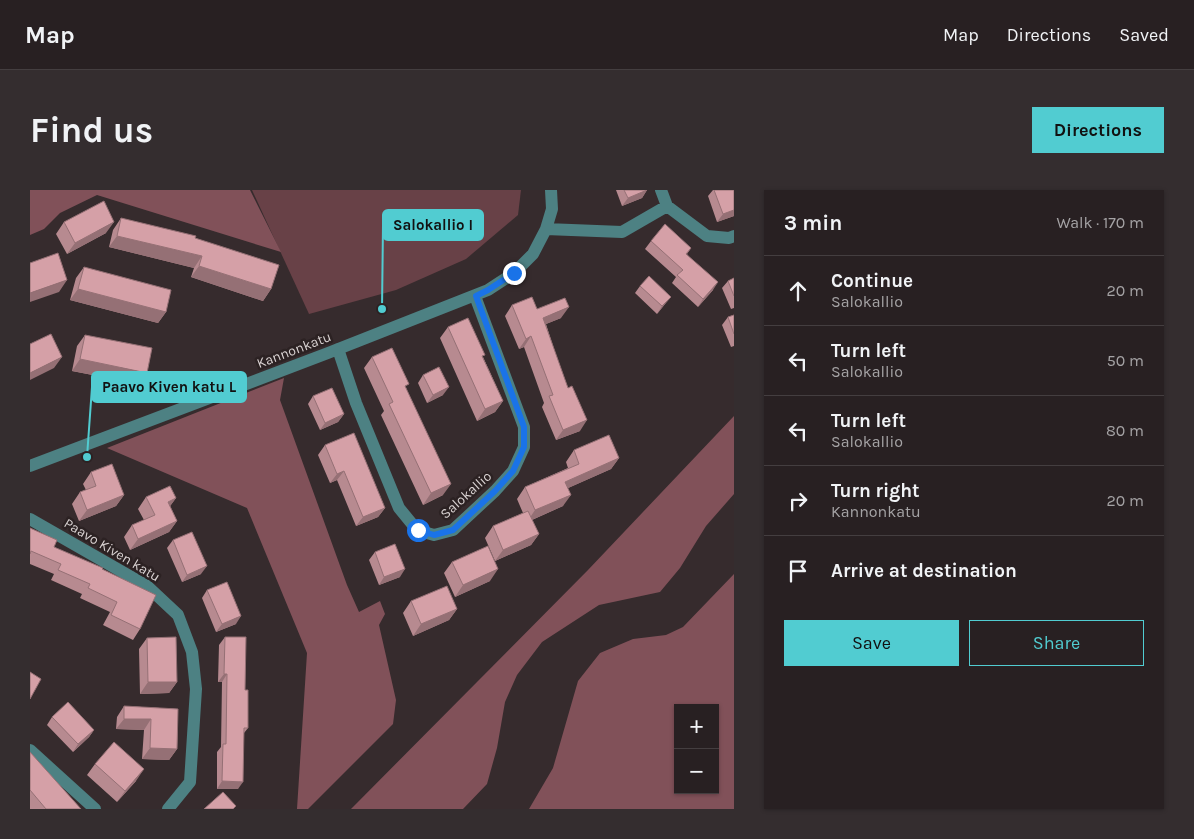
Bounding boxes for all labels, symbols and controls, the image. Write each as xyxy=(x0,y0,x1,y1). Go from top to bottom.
text: Map xyxy=(25,21,75,49)
text: Map xyxy=(943,24,979,46)
text: Directions xyxy=(1007,24,1091,46)
text: Saved xyxy=(1119,24,1169,46)
button: Directions xyxy=(1032,107,1164,153)
text: Find us xyxy=(30,110,153,151)
callout: Salokallio I xyxy=(383,210,483,240)
text: 3 min xyxy=(784,211,842,235)
text: Walk · 170 m xyxy=(1056,213,1144,232)
text: Salokallio I xyxy=(393,216,473,234)
route end xyxy=(503,262,526,285)
text: Continue xyxy=(831,270,913,292)
icon: ahead xyxy=(784,277,812,305)
text: 20 m xyxy=(1106,281,1144,300)
text: Salokallio xyxy=(831,292,903,311)
street label: Kannonkatu xyxy=(254,328,334,372)
text: Turn left xyxy=(831,340,906,362)
icon: left xyxy=(784,347,812,375)
text: 50 m xyxy=(1107,351,1144,370)
text: Salokallio xyxy=(831,362,903,381)
callout: Paavo Kiven katu L xyxy=(92,372,246,402)
text: Paavo Kiven katu L xyxy=(102,378,237,396)
text: Turn left xyxy=(831,410,906,432)
icon: left xyxy=(784,417,812,445)
text: 80 m xyxy=(1106,421,1144,440)
text: Salokallio xyxy=(831,432,903,451)
street label: Salokallio xyxy=(437,468,495,522)
text: Turn right xyxy=(831,480,920,502)
icon: right xyxy=(784,487,812,515)
text: 20 m xyxy=(1106,491,1144,510)
text: Kannonkatu xyxy=(831,502,921,521)
street label: Paavo Kiven katu xyxy=(61,515,163,585)
route start xyxy=(407,519,430,542)
icon: arrive xyxy=(784,557,812,585)
text: Arrive at destination xyxy=(831,560,1017,582)
button: Save xyxy=(784,620,959,666)
button: Share xyxy=(969,620,1144,666)
map controls xyxy=(674,704,719,794)
button: + xyxy=(674,704,719,749)
button: − xyxy=(674,749,719,794)

